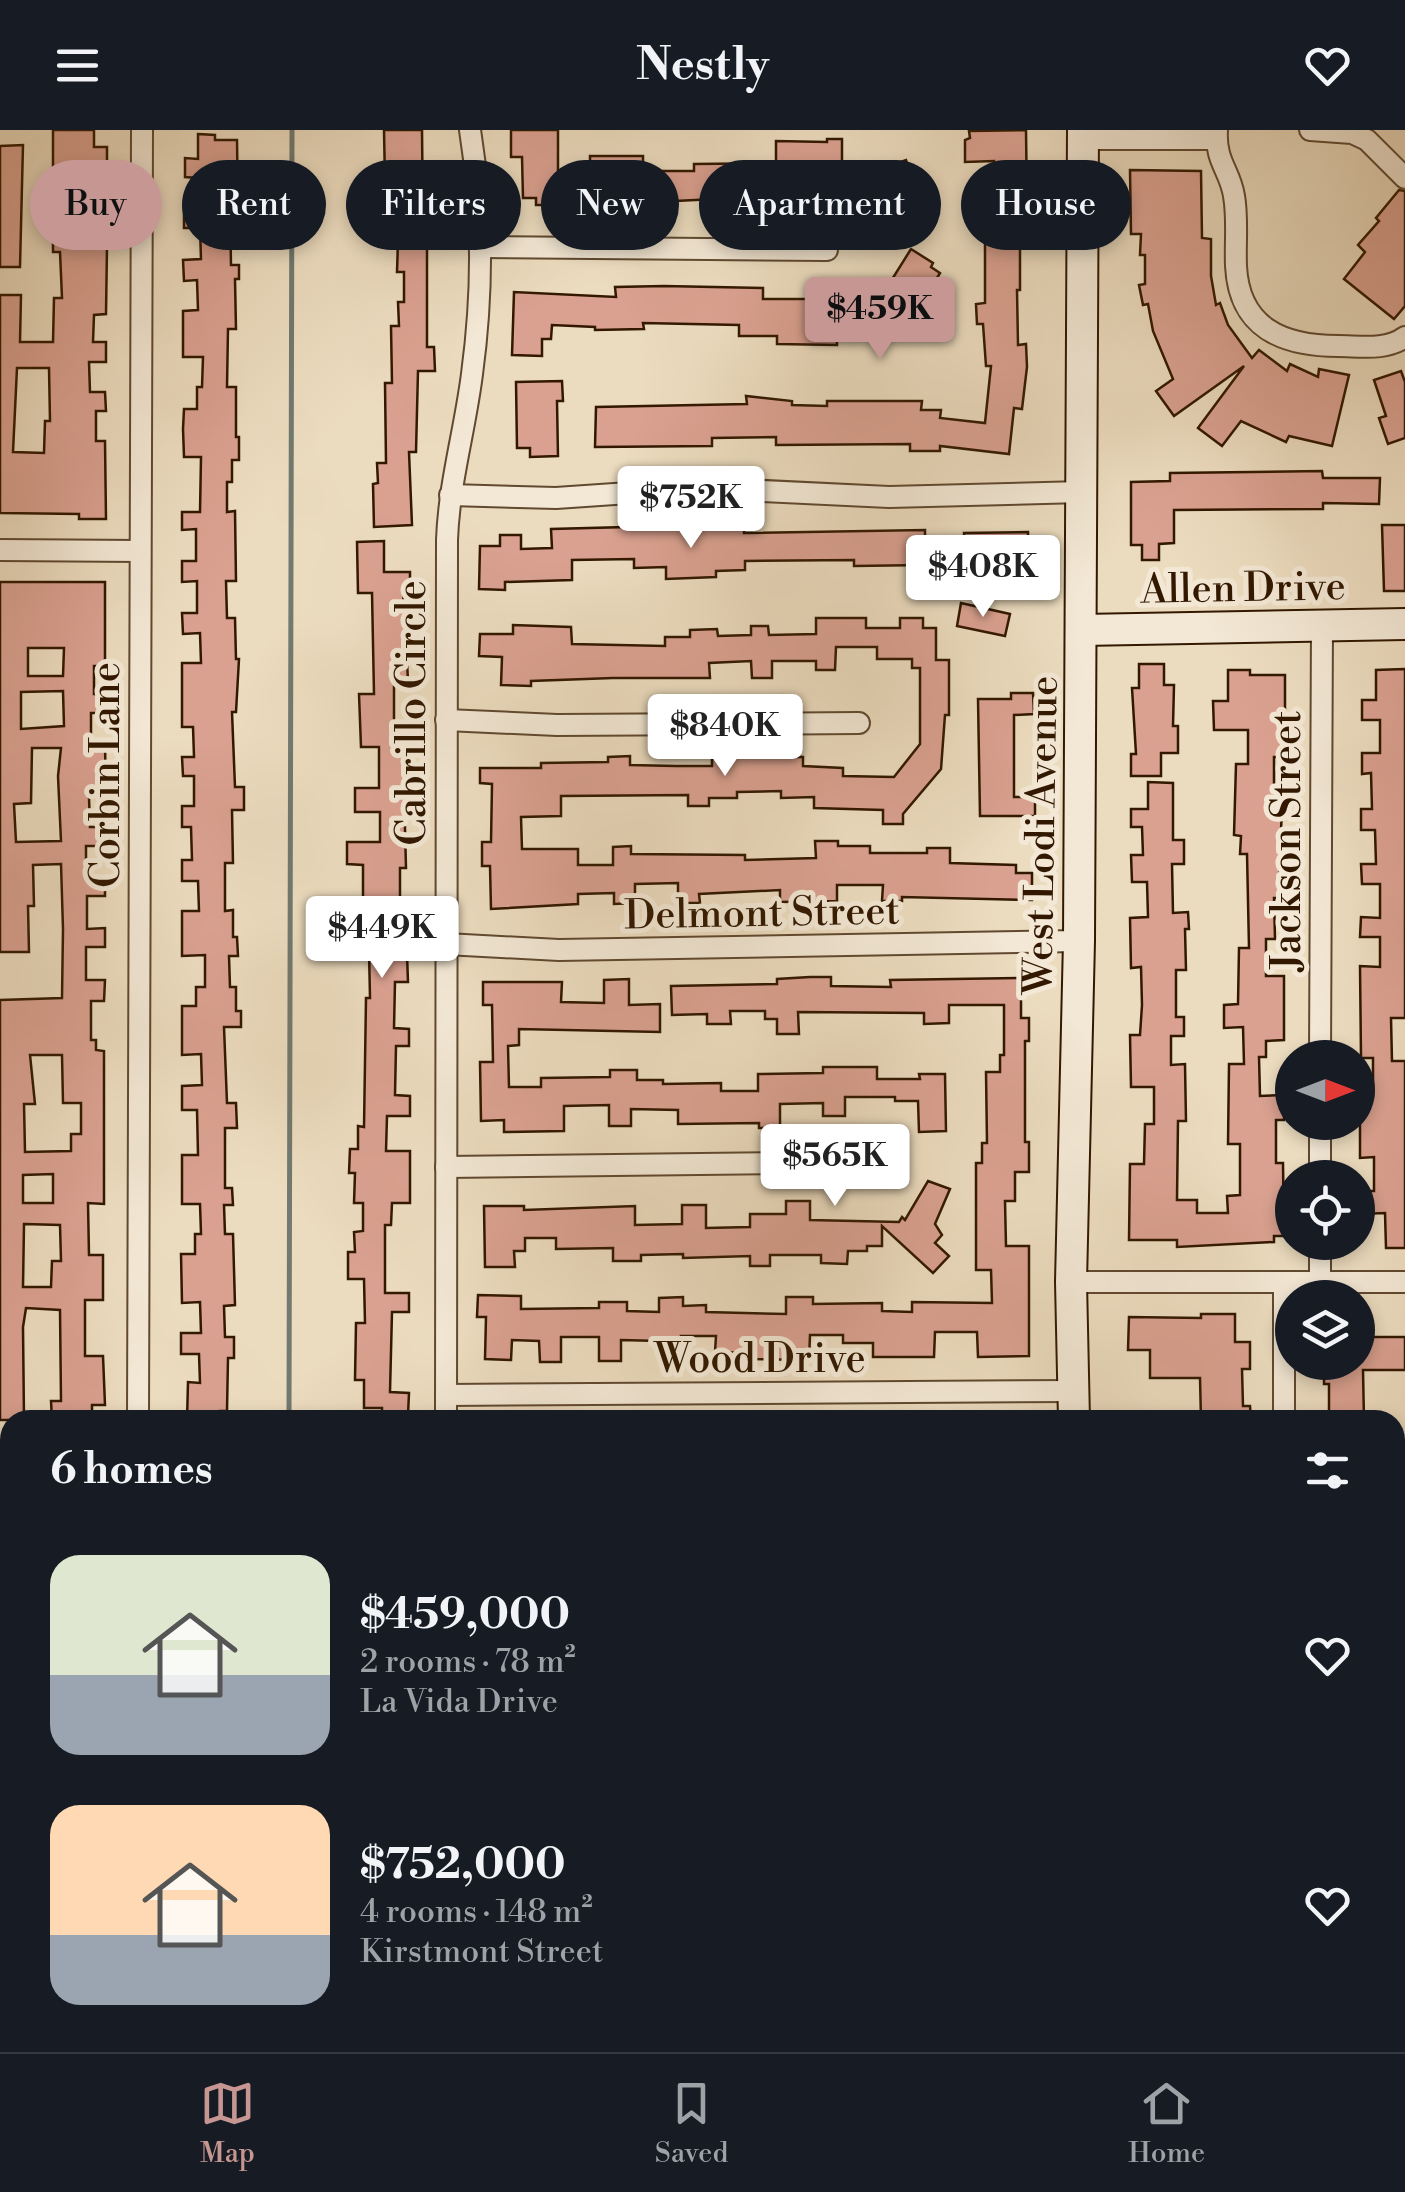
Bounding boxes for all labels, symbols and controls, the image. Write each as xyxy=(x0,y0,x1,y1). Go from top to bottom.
text: Nestly xyxy=(636,37,769,94)
icon: menu xyxy=(50,38,105,93)
icon: heart xyxy=(1300,38,1355,93)
chip: Buy xyxy=(30,160,162,250)
chip: Rent xyxy=(182,160,326,250)
chip: Filters xyxy=(346,160,521,250)
chip: New xyxy=(541,160,679,250)
chip: Apartment xyxy=(699,160,941,250)
chip: House xyxy=(961,160,1131,250)
pin: $459K xyxy=(810,277,950,362)
text: $459K xyxy=(827,289,933,329)
pin: $752K xyxy=(621,466,761,551)
text: $752K xyxy=(640,478,742,518)
pin: $408K xyxy=(913,535,1053,620)
text: $408K xyxy=(928,547,1038,587)
street label: Allen Drive xyxy=(1139,562,1346,616)
street label: Cabrillo Circle xyxy=(388,580,438,846)
street label: Corbin Lane xyxy=(82,662,132,888)
street label: West Lodi Avenue xyxy=(1014,675,1070,997)
pin: $840K xyxy=(655,694,795,779)
text: $840K xyxy=(670,706,780,746)
street label: Jackson Street xyxy=(1263,711,1313,973)
street label: Delmont Street xyxy=(624,887,900,941)
pin: $449K xyxy=(312,896,452,981)
text: $449K xyxy=(328,908,436,948)
north arrow xyxy=(1275,1040,1375,1140)
map controls xyxy=(1275,1040,1375,1380)
pin: $565K xyxy=(765,1124,905,1209)
text: $565K xyxy=(783,1136,887,1176)
button: locate xyxy=(1275,1160,1375,1260)
button: layers xyxy=(1275,1280,1375,1380)
street label: Wood Drive xyxy=(652,1335,866,1385)
icon: filters xyxy=(1300,1443,1355,1498)
text: 6 homes xyxy=(50,1444,213,1497)
text: $459,000 xyxy=(360,1589,570,1642)
icon: home xyxy=(130,1595,250,1715)
icon: heart xyxy=(1300,1628,1355,1683)
text: 2 rooms · 78 m² xyxy=(360,1642,576,1682)
text: La Vida Drive xyxy=(360,1682,558,1722)
text: $752,000 xyxy=(360,1839,566,1892)
icon: home xyxy=(130,1845,250,1965)
icon: heart xyxy=(1300,1878,1355,1933)
text: 4 rooms · 148 m² xyxy=(360,1892,593,1932)
text: Kirstmont Street xyxy=(360,1932,603,1972)
tab: Map xyxy=(200,2076,255,2171)
tab: Saved xyxy=(655,2076,728,2171)
tab: Home xyxy=(1128,2076,1205,2171)

